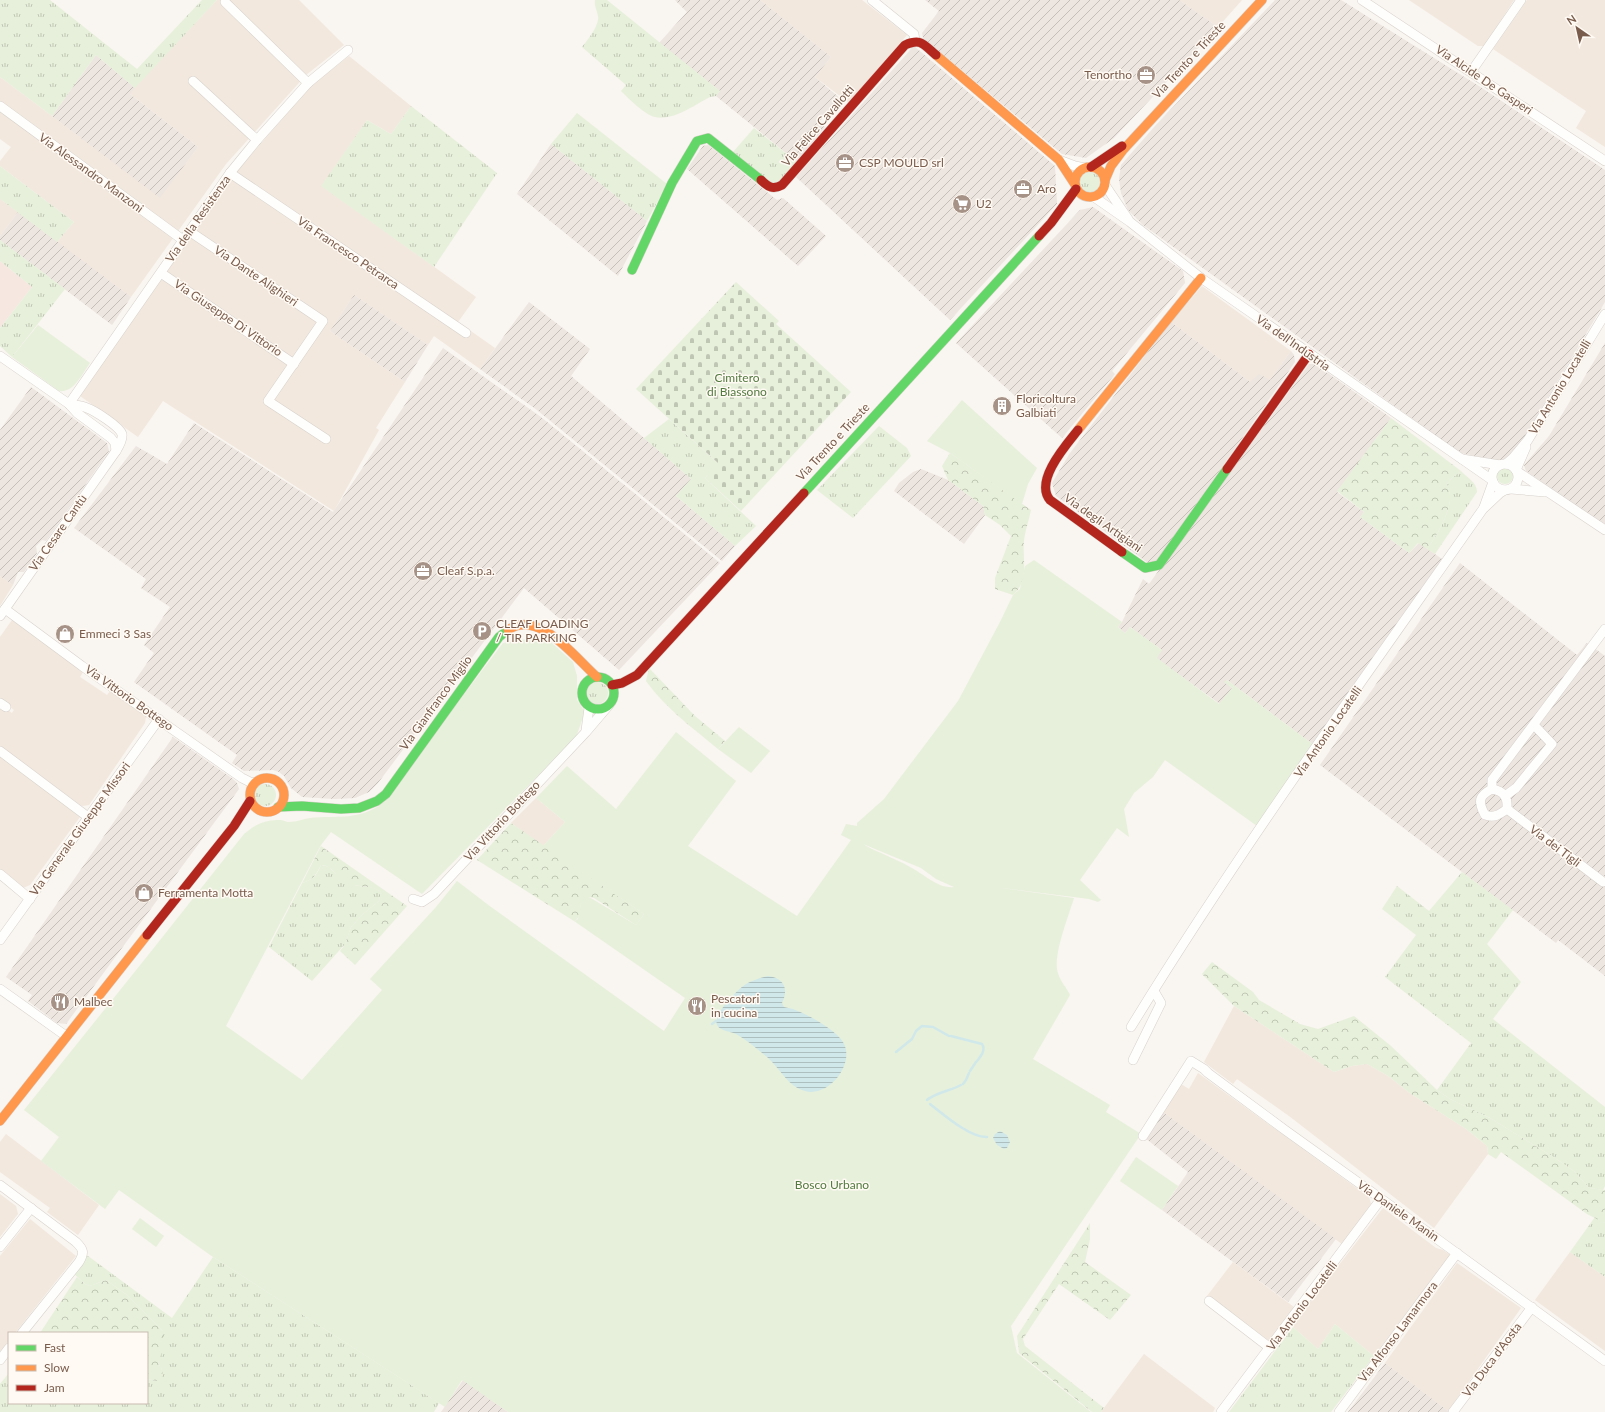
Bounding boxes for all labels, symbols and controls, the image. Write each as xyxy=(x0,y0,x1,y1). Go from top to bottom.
north arrow xyxy=(1557,8,1597,48)
text: N xyxy=(1564,12,1578,27)
street label: Via Trento e Trieste xyxy=(1149,18,1229,102)
street label: Via Alcide De Gasperi xyxy=(1433,42,1536,118)
office icon: Tenortho xyxy=(1135,64,1157,86)
place label: Tenortho xyxy=(1084,67,1132,82)
street label: Via Felice Cavallotti xyxy=(778,82,857,169)
street label: Via Alessandro Manzoni xyxy=(36,129,147,216)
office icon: CSP MOULD srl xyxy=(834,152,856,174)
place label: CSP MOULD srl xyxy=(859,155,944,170)
street label: Via della Resistenza xyxy=(162,172,233,265)
office icon: Aro xyxy=(1012,178,1034,200)
place label: Aro xyxy=(1037,181,1056,196)
supermarket icon: U2 xyxy=(951,193,973,215)
place label: U2 xyxy=(976,196,992,211)
street label: Via Francesco Petrarca xyxy=(295,213,402,292)
street label: Via Dante Alighieri xyxy=(211,242,301,309)
street label: Via Giuseppe Di Vittorio xyxy=(171,276,285,359)
street label: Via dell'Industria xyxy=(1253,311,1333,374)
street label: Via Antonio Locatelli xyxy=(1525,336,1594,437)
park label: Cimitero di Biassono xyxy=(707,370,767,399)
place label: Floricoltura Galbiati xyxy=(1016,391,1076,420)
building icon: Floricoltura Galbiati xyxy=(991,395,1013,417)
street label: Via Trento e Trieste xyxy=(793,400,873,484)
street label: Via degli Artigiani xyxy=(1061,490,1145,555)
street label: Via Cesare Cantù xyxy=(25,491,90,574)
office icon: Cleaf S.p.a. xyxy=(412,560,434,582)
place label: Cleaf S.p.a. xyxy=(437,563,495,578)
place label: CLEAF LOADING / TIR PARKING xyxy=(496,616,589,645)
parking icon: CLEAF LOADING / TIR PARKING xyxy=(471,620,493,642)
shop icon: Emmeci 3 Sas xyxy=(54,623,76,645)
place label: Emmeci 3 Sas xyxy=(79,626,151,641)
street label: Via Gianfranco Miglio xyxy=(396,652,475,753)
street label: Via Vittorio Bottego xyxy=(82,661,177,734)
street label: Via Antonio Locatelli xyxy=(1290,683,1365,780)
street label: Via Generale Giuseppe Missori xyxy=(26,759,133,898)
street label: Via Vittorio Bottego xyxy=(461,777,543,864)
street label: Via dei Tigli xyxy=(1527,821,1584,870)
shop icon: Ferramenta Motta xyxy=(133,882,155,904)
place label: Ferramenta Motta xyxy=(158,885,253,900)
restaurant icon: Malbec xyxy=(49,991,71,1013)
place label: Pescatori in cucina xyxy=(711,991,759,1020)
place label: Malbec xyxy=(74,994,113,1009)
restaurant icon: Pescatori in cucina xyxy=(686,995,708,1017)
park label: Bosco Urbano xyxy=(795,1177,869,1192)
street label: Via Daniele Manin xyxy=(1355,1177,1442,1244)
street label: Via Antonio Locatelli xyxy=(1263,1258,1340,1353)
street label: Via Alfonso Lamarmora xyxy=(1355,1278,1440,1385)
street label: Via Duca d'Aosta xyxy=(1459,1320,1524,1400)
legend xyxy=(8,1332,148,1404)
text: Fast xyxy=(44,1340,66,1355)
text: Slow xyxy=(44,1360,70,1375)
text: Jam xyxy=(44,1380,65,1395)

